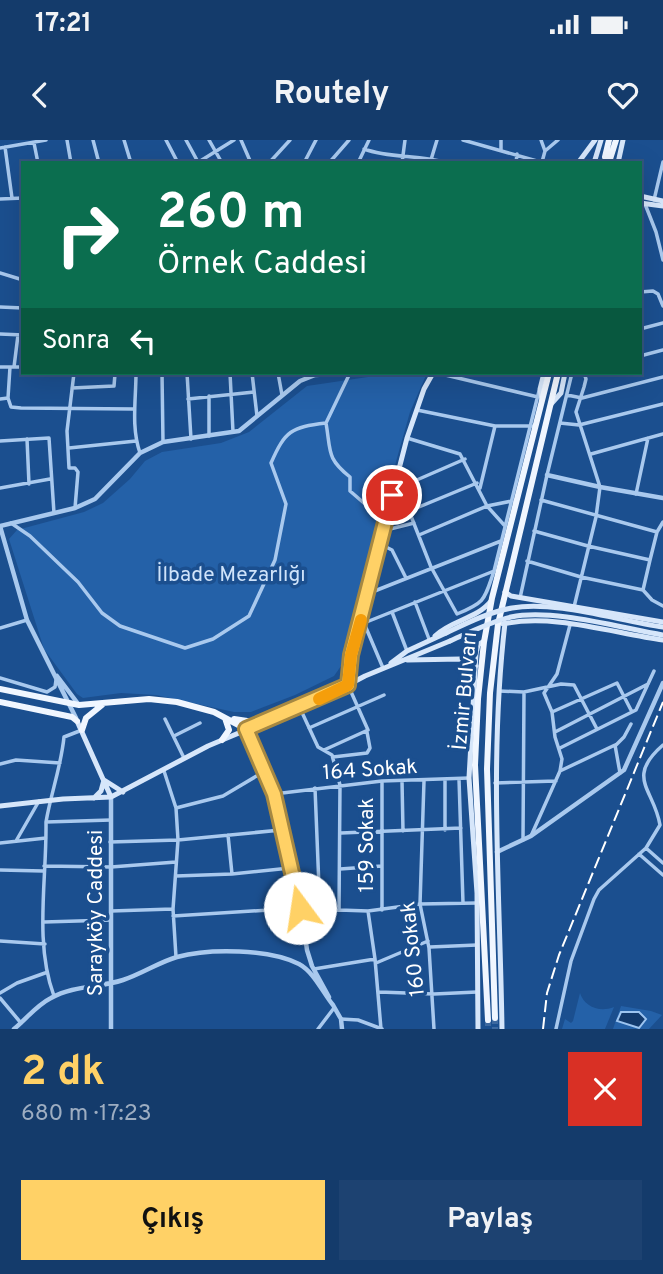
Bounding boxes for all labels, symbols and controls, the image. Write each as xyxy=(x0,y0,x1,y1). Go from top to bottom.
text: 17:21 xyxy=(35,8,92,41)
text: Routely xyxy=(274,75,389,115)
icon: back xyxy=(21,76,59,114)
icon: heart xyxy=(604,76,642,114)
text: 260 m xyxy=(157,184,304,246)
icon: right xyxy=(42,189,133,280)
text: Örnek Caddesi xyxy=(157,245,367,285)
icon: left xyxy=(124,322,162,360)
text: Sonra xyxy=(42,325,110,358)
pin xyxy=(362,465,422,525)
icon: arrive xyxy=(373,476,411,514)
park label: İlbade Mezarlığı xyxy=(156,562,306,589)
street label: İzmir Bulvarı xyxy=(447,631,484,752)
street label: 164 Sokak xyxy=(322,754,418,787)
street label: 159 Sokak xyxy=(354,798,381,892)
street label: Sarayköy Caddesi xyxy=(83,830,110,996)
position arrow xyxy=(263,871,337,945)
street label: 160 Sokak xyxy=(395,900,432,998)
text: 2 dk xyxy=(21,1047,105,1100)
button: close xyxy=(568,1052,642,1126)
text: 680 m · 17:23 xyxy=(21,1100,152,1129)
button: Çıkış xyxy=(21,1180,325,1260)
button: Paylaş xyxy=(339,1180,642,1260)

